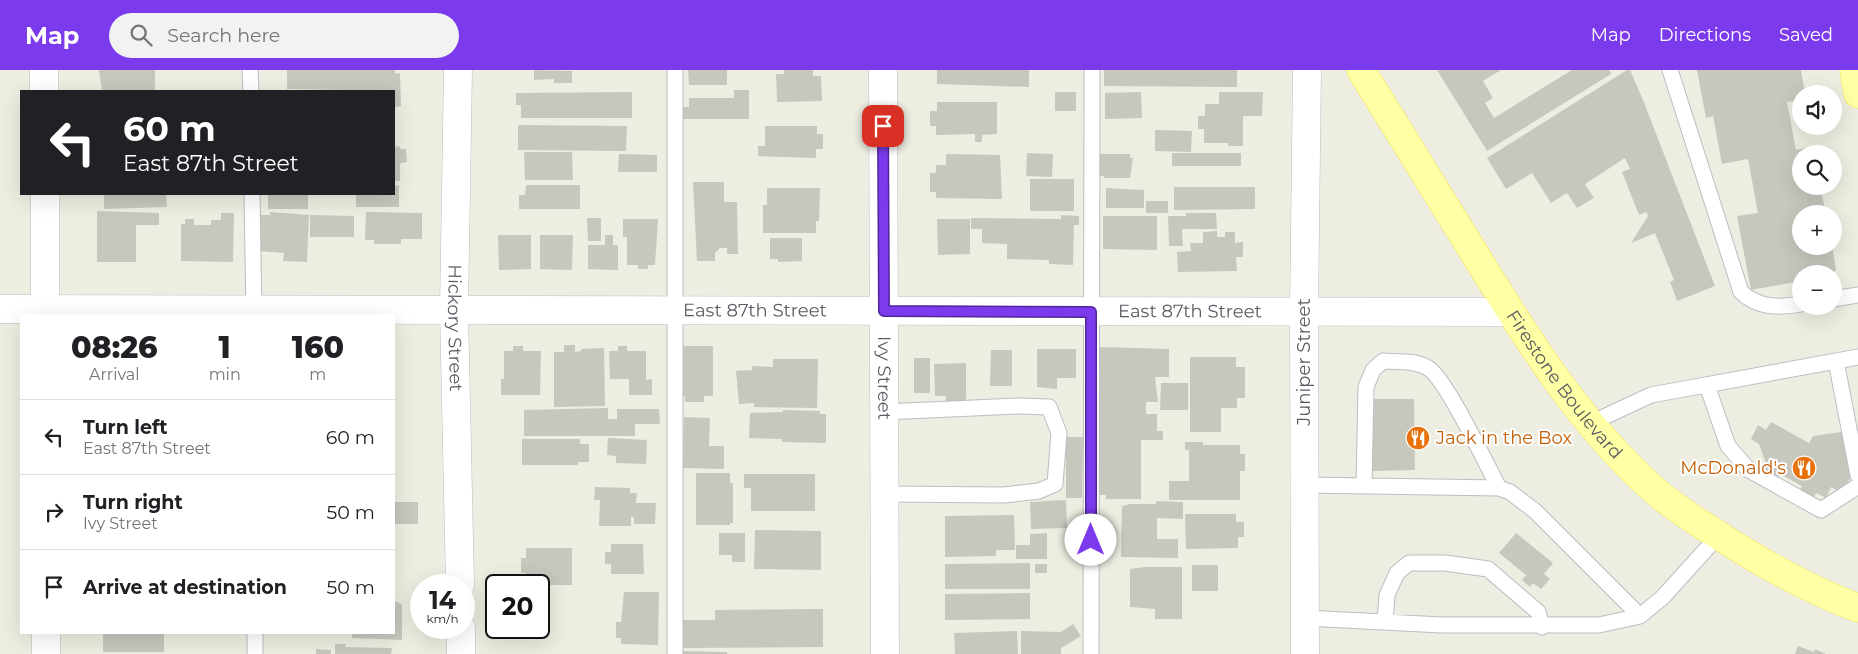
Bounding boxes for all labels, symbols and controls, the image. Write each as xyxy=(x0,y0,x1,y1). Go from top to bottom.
search box xyxy=(109,13,459,58)
text: Map xyxy=(25,21,79,50)
icon: search xyxy=(127,21,155,49)
text: Search here xyxy=(167,24,280,47)
text: Map xyxy=(1591,24,1631,46)
text: Directions xyxy=(1659,24,1751,46)
text: Saved xyxy=(1779,24,1833,46)
map controls xyxy=(1792,85,1842,315)
button: sound xyxy=(1792,85,1842,135)
pin xyxy=(862,105,904,147)
text: 60 m xyxy=(123,107,216,150)
icon: left xyxy=(40,110,105,175)
icon: arrive xyxy=(869,112,897,140)
button: search xyxy=(1792,145,1842,195)
text: East 87th Street xyxy=(123,150,299,177)
button: + xyxy=(1792,205,1842,255)
street label: Hickory Street xyxy=(443,264,467,392)
button: − xyxy=(1792,265,1842,315)
street label: Juniper Street xyxy=(1293,298,1315,427)
street label: East 87th Street xyxy=(683,299,827,322)
street label: East 87th Street xyxy=(1118,300,1262,323)
street label: Firestone Boulevard xyxy=(1502,306,1627,464)
text: 08:26 xyxy=(71,329,158,366)
text: 1 xyxy=(219,329,231,366)
text: 160 xyxy=(292,329,344,366)
street label: Ivy Street xyxy=(873,336,895,420)
text: Arrival xyxy=(89,365,140,384)
text: min xyxy=(209,365,241,384)
text: m xyxy=(309,365,326,384)
text: Turn left xyxy=(83,416,168,439)
icon: left xyxy=(40,423,68,451)
restaurant icon: Jack in the Box xyxy=(1405,425,1431,451)
text: 60 m xyxy=(326,426,375,449)
place label: Jack in the Box xyxy=(1435,427,1572,449)
text: East 87th Street xyxy=(83,439,211,458)
restaurant icon: McDonald's xyxy=(1791,455,1817,481)
place label: McDonald's xyxy=(1680,457,1786,479)
text: Turn right xyxy=(83,491,183,514)
icon: right xyxy=(40,498,68,526)
text: 50 m xyxy=(327,501,375,524)
position arrow xyxy=(1064,513,1116,565)
text: Ivy Street xyxy=(83,514,158,533)
icon: arrive xyxy=(40,573,68,601)
speed limit sign: 20 xyxy=(485,574,550,639)
text: Arrive at destination xyxy=(83,576,287,599)
text: 50 m xyxy=(327,576,375,599)
text: 14 xyxy=(429,585,456,615)
text: km/h xyxy=(426,611,459,626)

